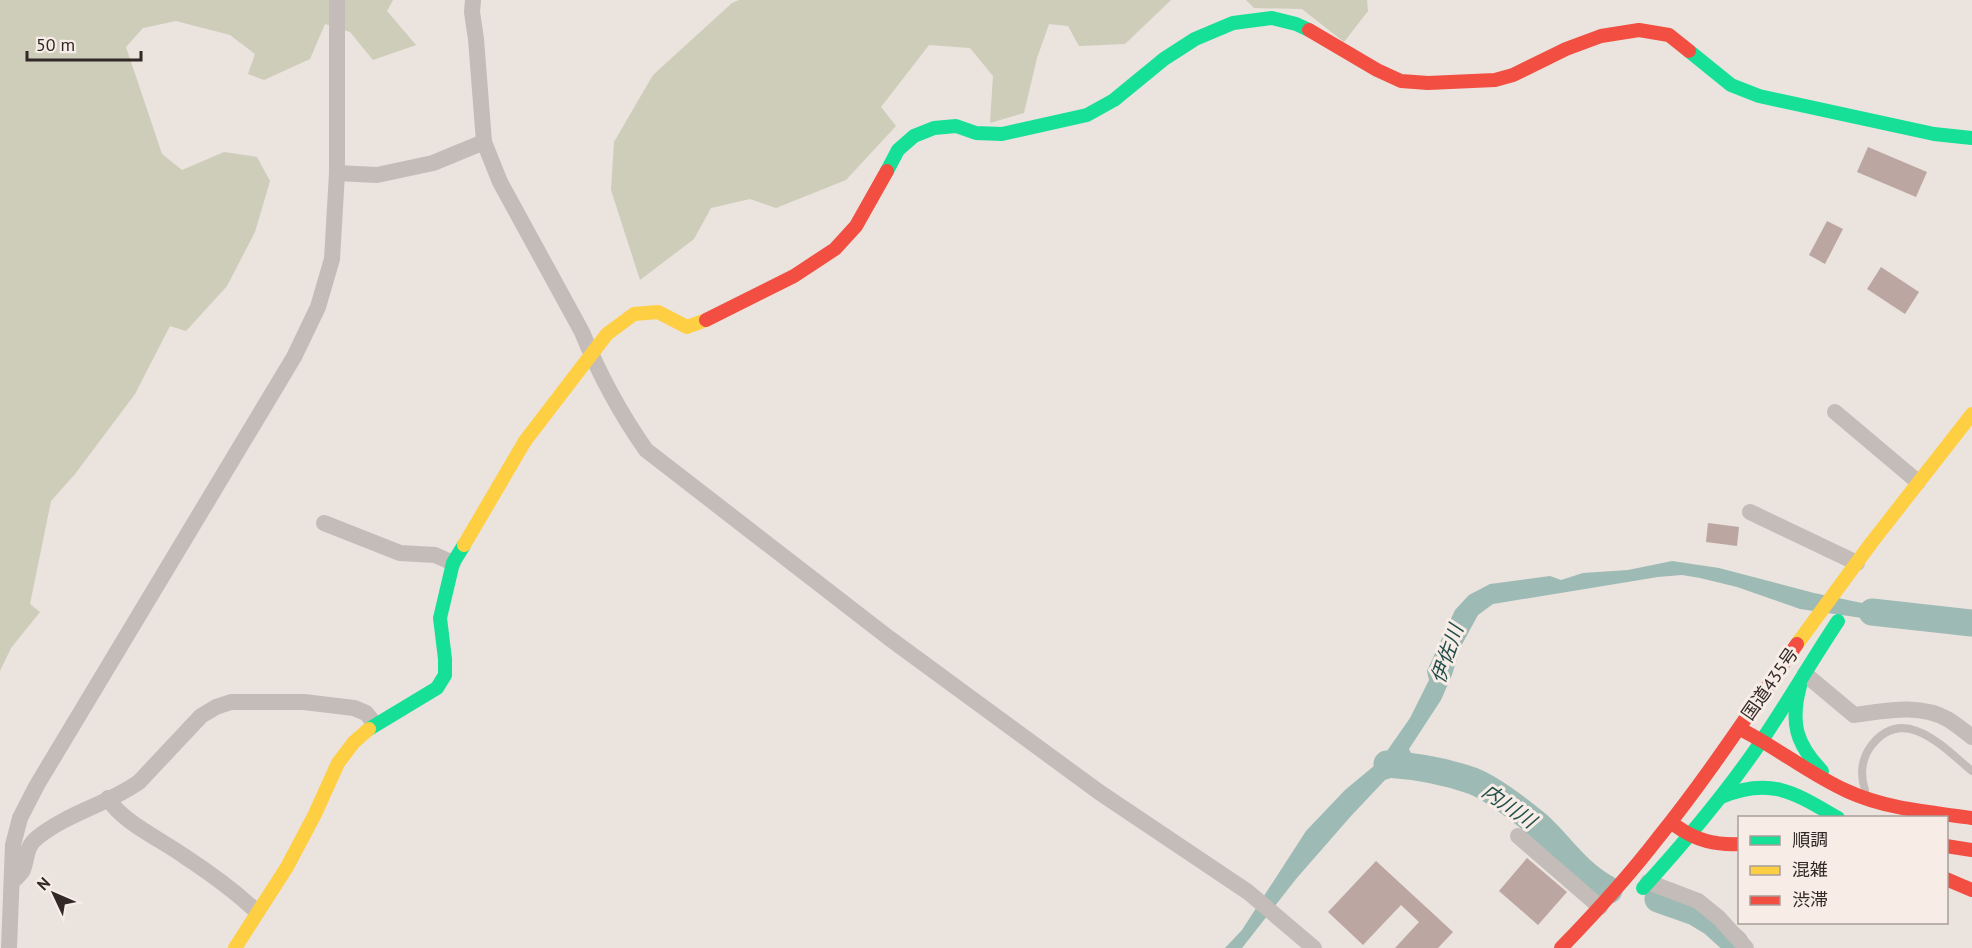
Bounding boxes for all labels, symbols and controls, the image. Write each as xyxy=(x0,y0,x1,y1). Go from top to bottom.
scale bar xyxy=(27,24,141,62)
text: 50 m xyxy=(36,33,75,56)
water label: 伊佐川 xyxy=(1425,620,1470,687)
street label: 国道435号 xyxy=(1736,643,1803,724)
water label: 内川川 xyxy=(1477,778,1543,835)
legend xyxy=(1738,816,1948,924)
text: 順調 xyxy=(1792,828,1828,851)
text: 混雑 xyxy=(1792,858,1828,881)
north arrow xyxy=(24,864,84,924)
text: N xyxy=(32,873,54,894)
text: 渋滞 xyxy=(1792,888,1828,911)

